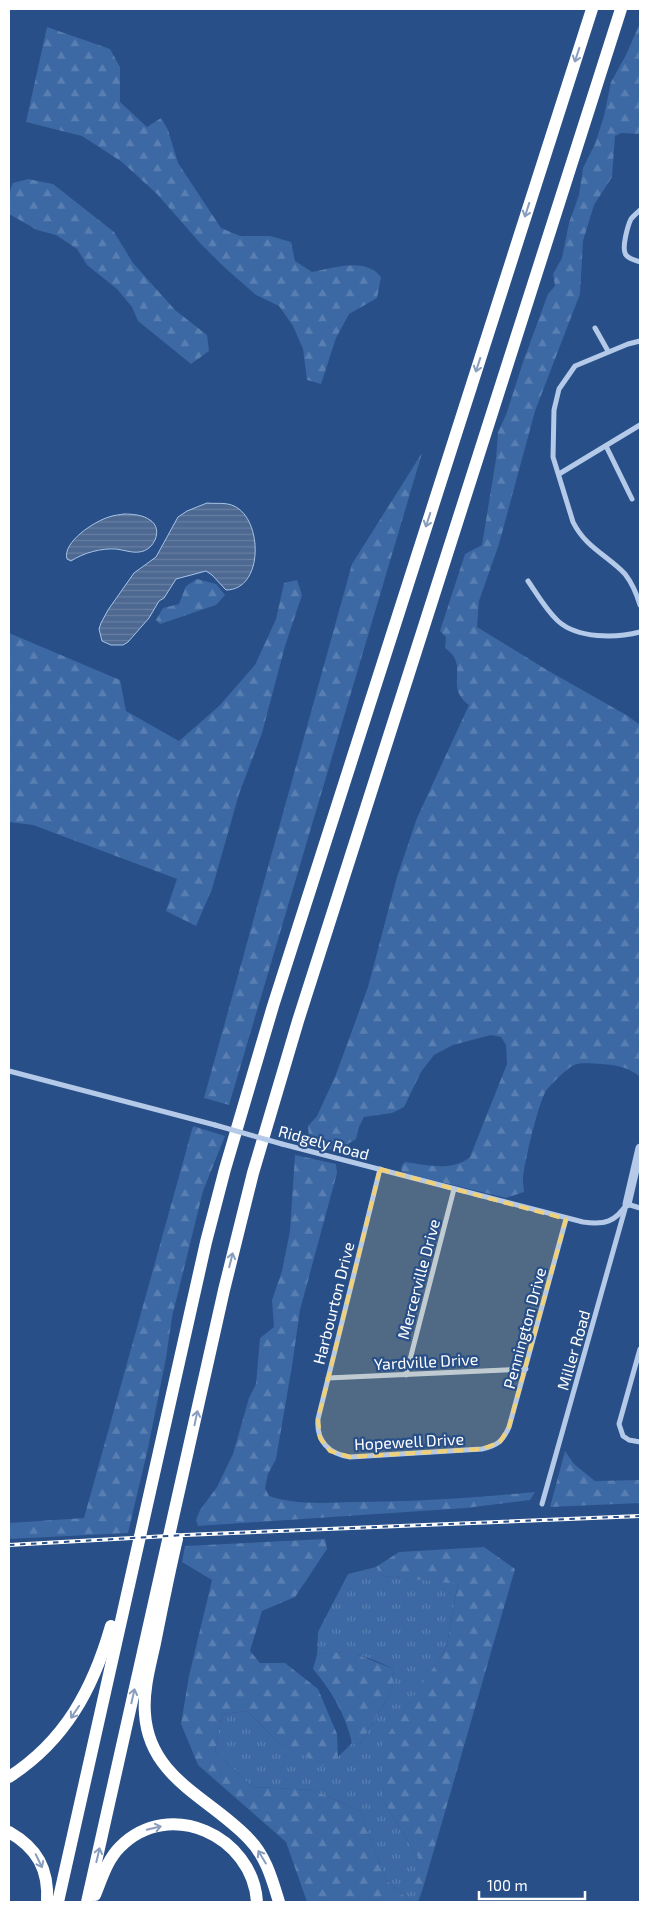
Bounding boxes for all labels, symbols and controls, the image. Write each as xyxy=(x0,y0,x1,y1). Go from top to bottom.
one-way arrow xyxy=(571,47,581,63)
one-way arrow xyxy=(522,202,531,217)
one-way arrow xyxy=(472,356,482,372)
one-way arrow xyxy=(423,511,432,527)
street label: Ridgely Road xyxy=(276,1121,372,1163)
street label: Mercerville Drive xyxy=(393,1217,443,1341)
street label: Harbourton Drive xyxy=(309,1240,357,1366)
one-way arrow xyxy=(227,1252,237,1268)
street label: Pennington Drive xyxy=(499,1265,549,1391)
street label: Miller Road xyxy=(552,1308,594,1392)
street label: Yardville Drive xyxy=(373,1349,479,1373)
one-way arrow xyxy=(192,1411,201,1427)
street label: Hopewell Drive xyxy=(354,1429,464,1453)
one-way arrow xyxy=(129,1689,138,1705)
one-way arrow xyxy=(70,1705,80,1719)
one-way arrow xyxy=(146,1823,162,1832)
one-way arrow xyxy=(93,1847,103,1863)
one-way arrow xyxy=(256,1850,266,1864)
one-way arrow xyxy=(35,1853,44,1868)
scale bar xyxy=(479,1868,585,1900)
text: 100 m xyxy=(487,1876,528,1894)

